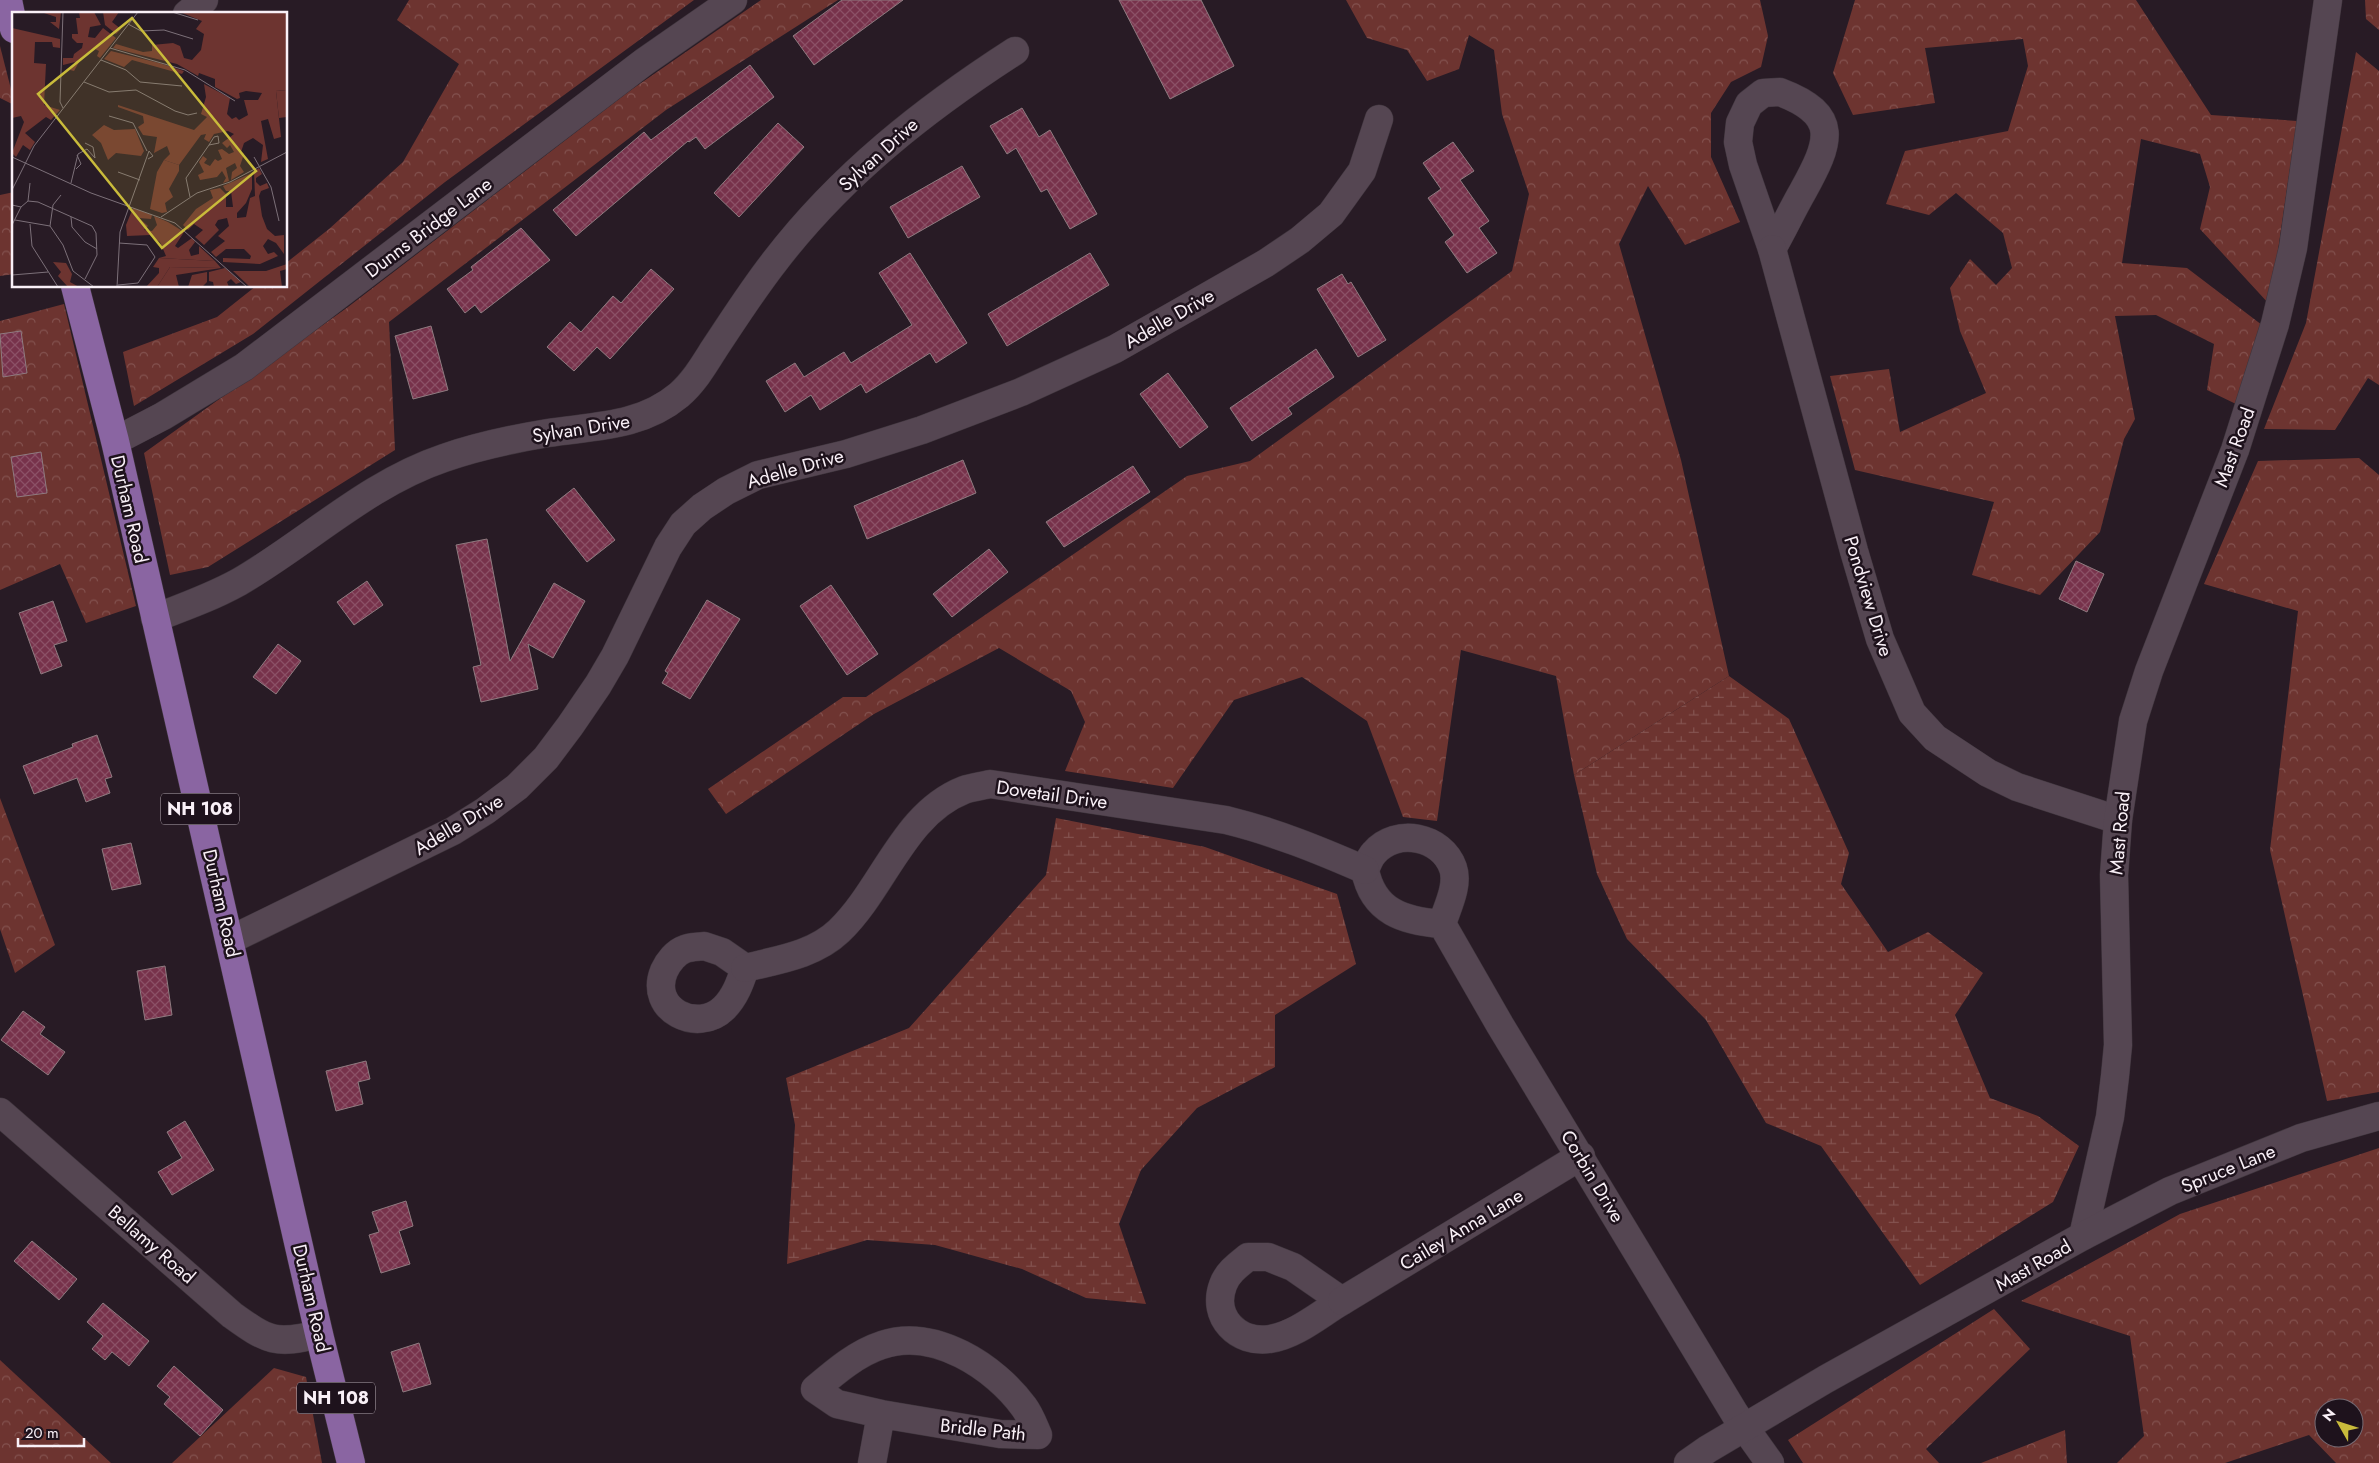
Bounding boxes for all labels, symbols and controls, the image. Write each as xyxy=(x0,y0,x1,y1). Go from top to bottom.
inset map xyxy=(12,12,288,288)
street label: Sylvan Drive xyxy=(833,111,924,197)
street label: Dunns Bridge Lane xyxy=(359,170,498,284)
street label: Adelle Drive xyxy=(1119,282,1219,355)
street label: Mast Road xyxy=(2208,403,2261,491)
street label: Sylvan Drive xyxy=(530,407,632,450)
street label: Adelle Drive xyxy=(744,442,847,495)
street label: Durham Road xyxy=(104,452,155,566)
street label: Pondview Drive xyxy=(1837,533,1900,660)
street label: Dovetail Drive xyxy=(995,773,1109,816)
street label: Adelle Drive xyxy=(409,787,508,862)
street label: Mast Road xyxy=(2102,790,2137,876)
road number: NH 108 xyxy=(161,794,239,824)
street label: Durham Road xyxy=(196,846,247,960)
street label: Corbin Drive xyxy=(1554,1125,1631,1228)
street label: Spruce Lane xyxy=(2177,1137,2280,1200)
street label: Cailey Anna Lane xyxy=(1394,1182,1528,1277)
street label: Bellamy Road xyxy=(102,1199,201,1290)
street label: Mast Road xyxy=(1990,1233,2076,1298)
street label: Durham Road xyxy=(286,1241,337,1355)
road number: NH 108 xyxy=(297,1382,375,1414)
north arrow xyxy=(2314,1398,2364,1448)
text: N xyxy=(2318,1404,2340,1425)
street label: Bridle Path xyxy=(939,1412,1027,1447)
scale bar xyxy=(18,1416,84,1448)
text: 20 m xyxy=(25,1422,59,1444)

